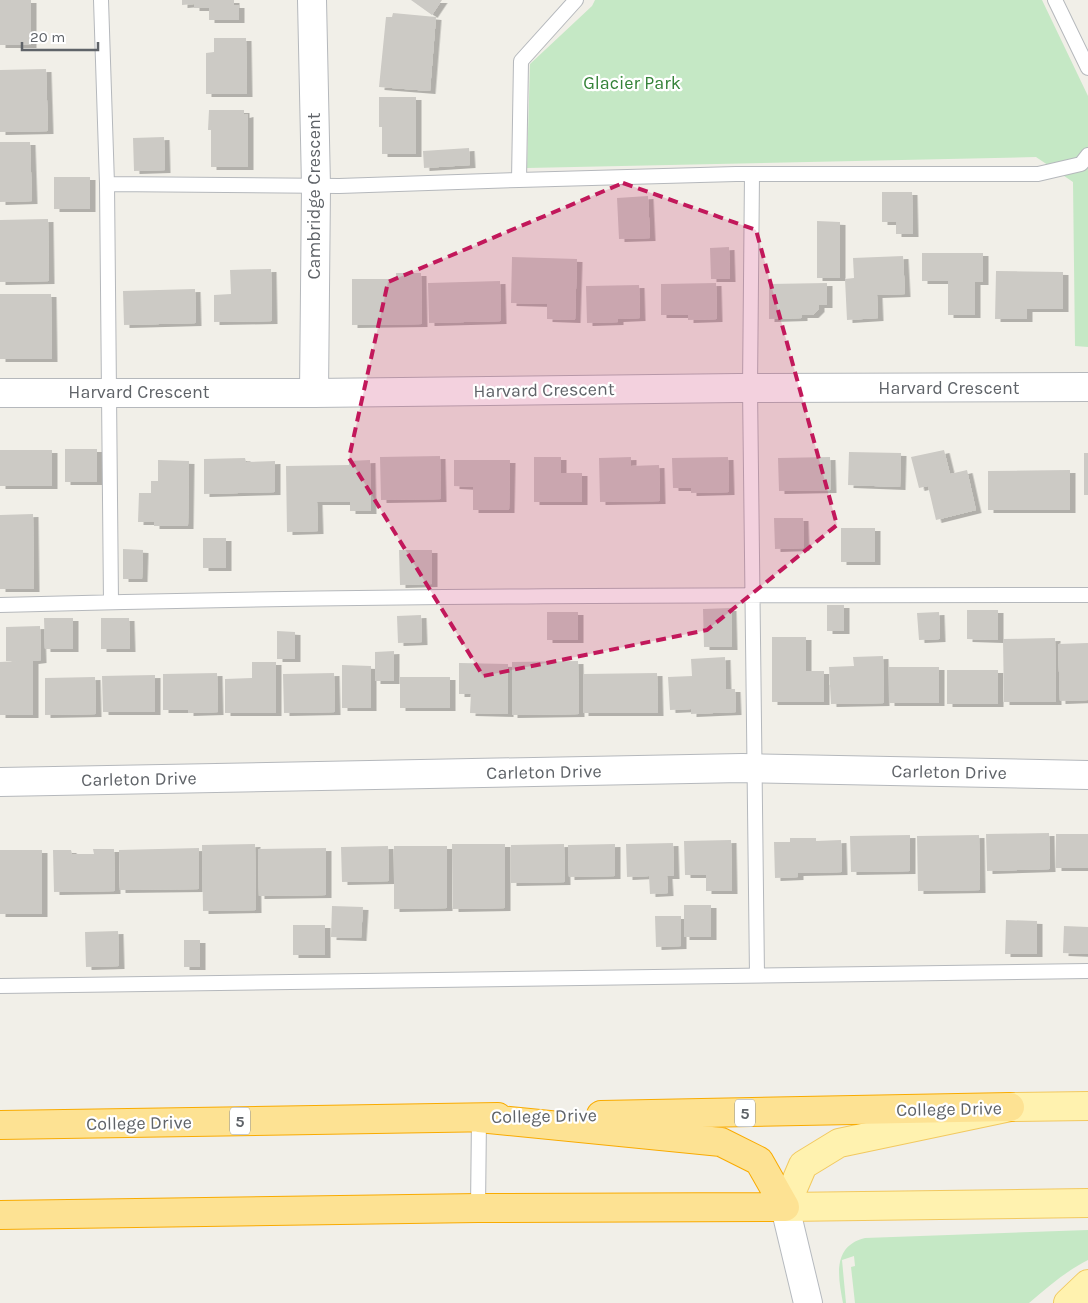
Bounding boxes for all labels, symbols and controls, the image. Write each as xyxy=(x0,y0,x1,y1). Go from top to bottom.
scale bar xyxy=(22,20,99,52)
text: 20 m xyxy=(30,28,65,46)
park label: Glacier Park xyxy=(583,72,681,94)
street label: Cambridge Crescent xyxy=(303,112,325,280)
street label: Harvard Crescent xyxy=(878,377,1020,399)
street label: Harvard Crescent xyxy=(473,378,615,402)
street label: Harvard Crescent xyxy=(68,381,210,403)
street label: Carleton Drive xyxy=(486,760,602,784)
street label: Carleton Drive xyxy=(891,760,1007,784)
street label: Carleton Drive xyxy=(81,767,197,791)
street label: College Drive xyxy=(896,1097,1002,1121)
road number: 5 xyxy=(735,1100,755,1126)
street label: College Drive xyxy=(491,1104,597,1128)
road number: 5 xyxy=(230,1108,250,1134)
street label: College Drive xyxy=(86,1111,192,1135)

